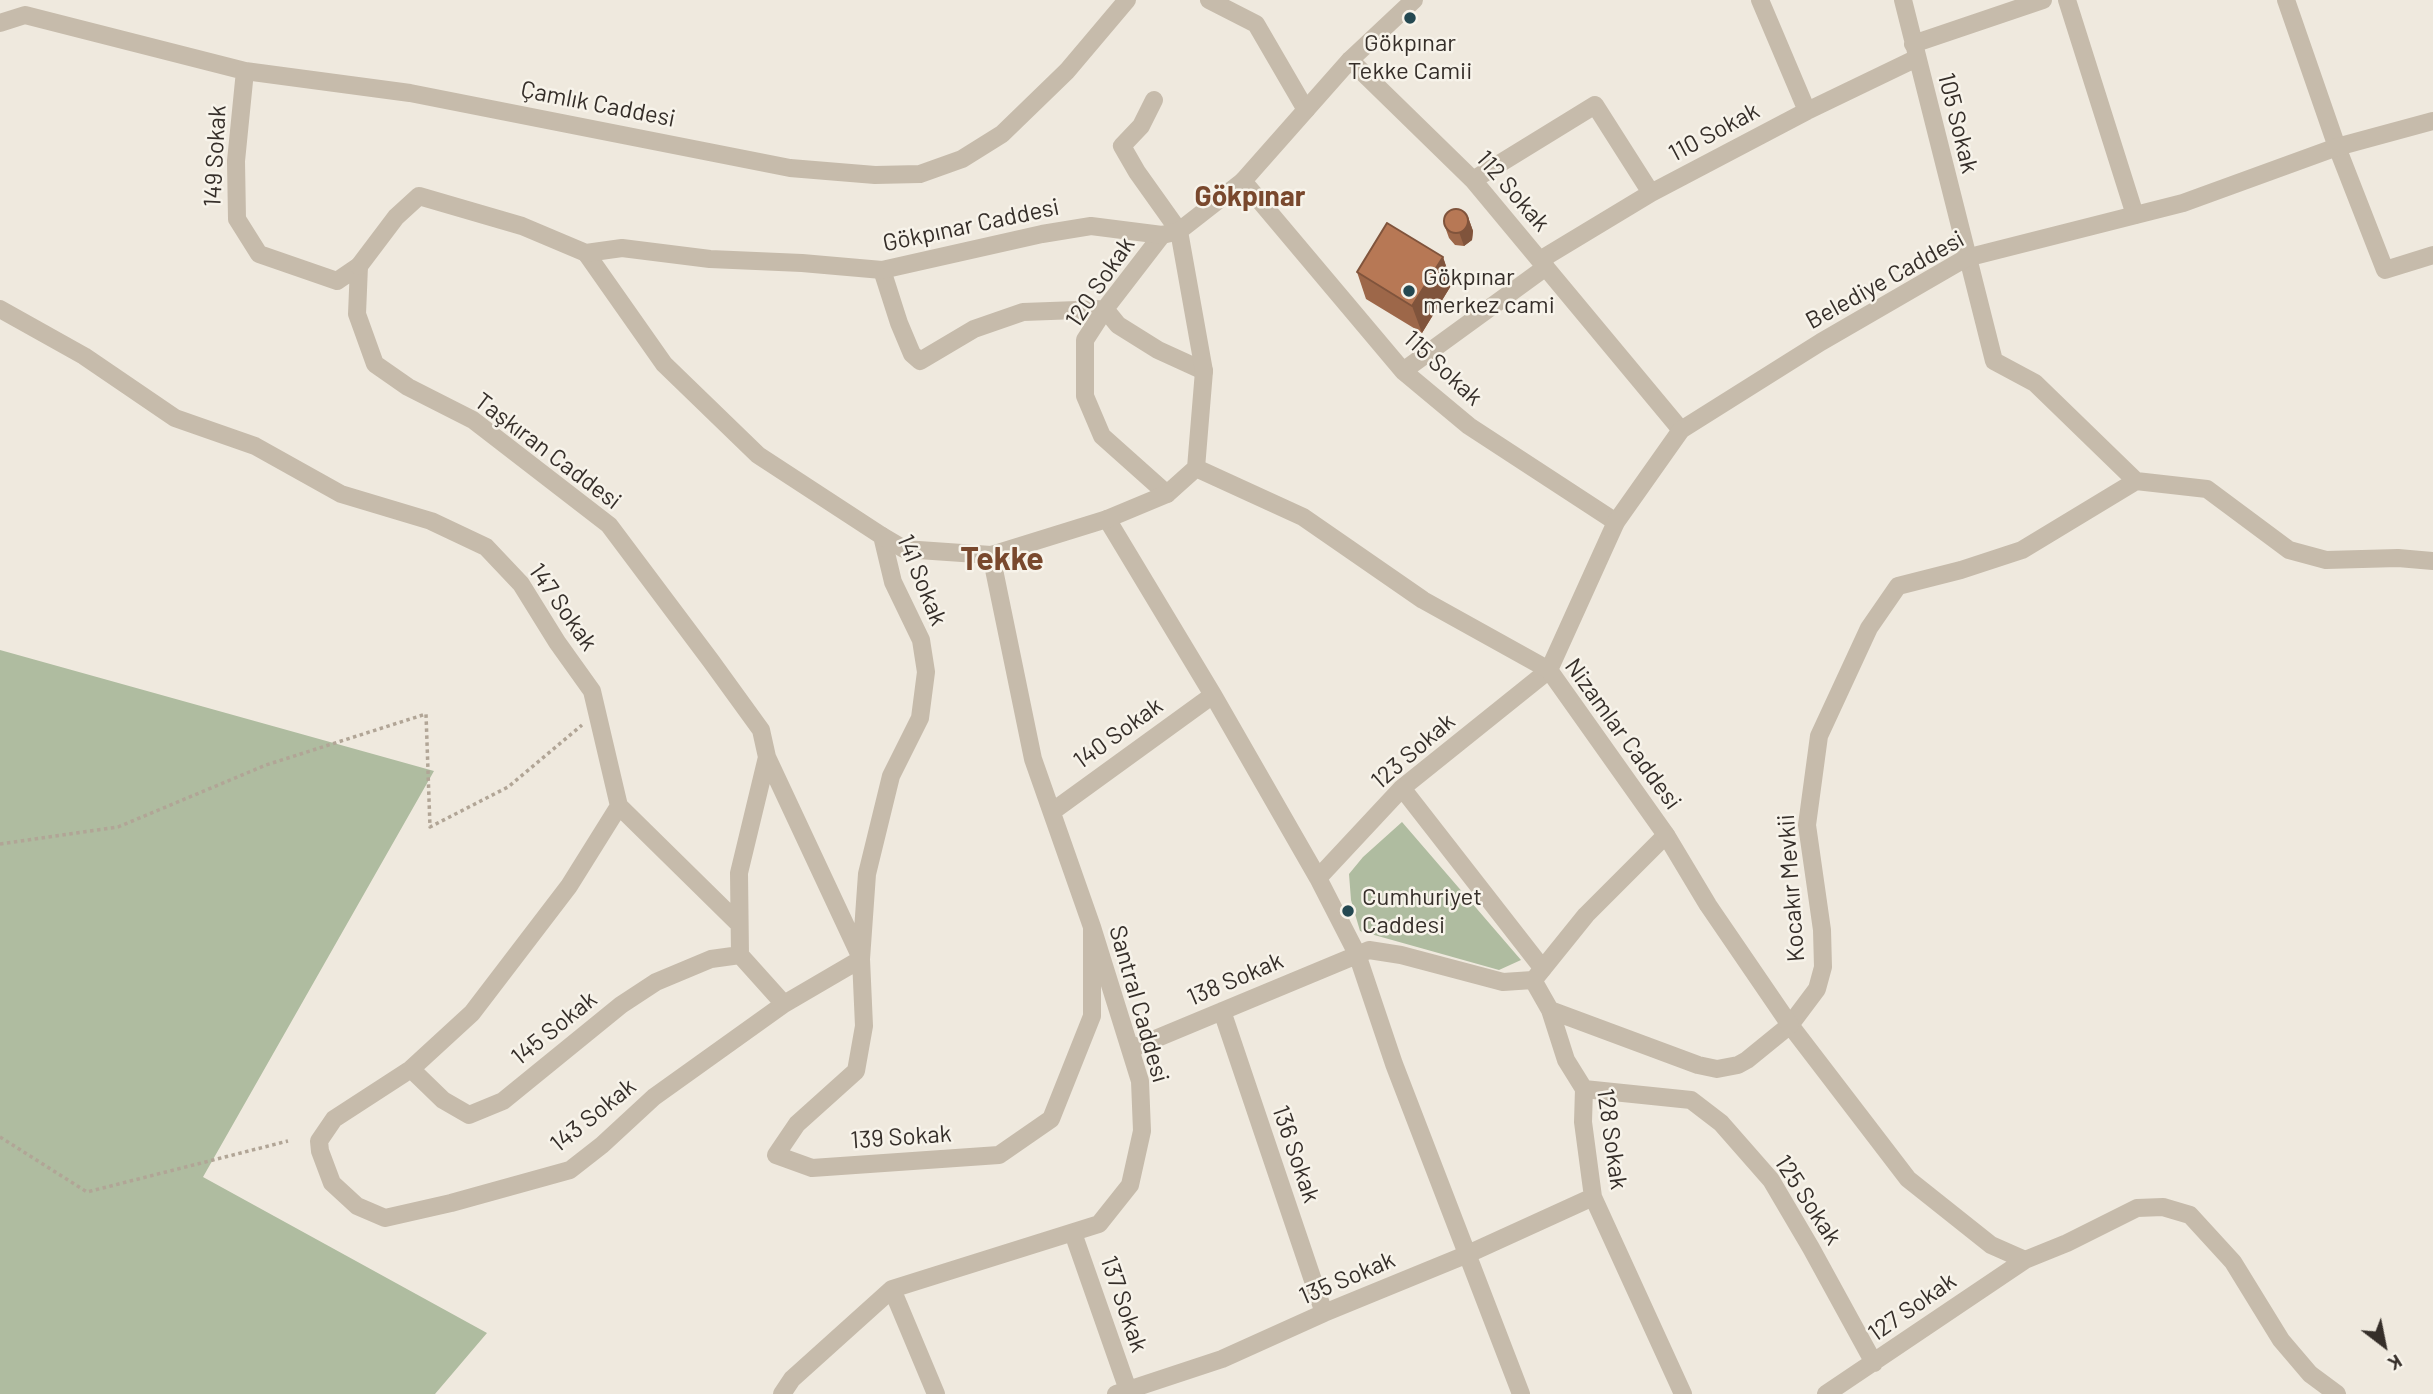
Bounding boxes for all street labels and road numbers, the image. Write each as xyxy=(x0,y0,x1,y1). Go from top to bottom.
street label: 105 Sokak xyxy=(1932,70,1984,176)
street label: Çamlık Caddesi xyxy=(518,75,678,133)
street label: 110 Sokak xyxy=(1664,96,1764,168)
street label: 149 Sokak xyxy=(198,104,232,208)
street label: 112 Sokak xyxy=(1470,145,1556,237)
street label: Gökpınar Caddesi xyxy=(880,192,1062,258)
street label: Belediye Caddesi xyxy=(1801,225,1969,335)
street label: 120 Sokak xyxy=(1059,231,1141,333)
street label: 115 Sokak xyxy=(1398,324,1488,412)
street label: Taşkıran Caddesi xyxy=(469,387,627,515)
street label: 141 Sokak xyxy=(891,530,953,630)
street label: 147 Sokak xyxy=(522,558,604,656)
street label: Nizamlar Caddesi xyxy=(1559,653,1687,815)
street label: 140 Sokak xyxy=(1068,691,1168,775)
street label: 123 Sokak xyxy=(1365,707,1461,795)
street label: Kocakır Mevkii xyxy=(1771,813,1811,963)
street label: Santral Caddesi xyxy=(1103,922,1175,1086)
street label: 138 Sokak xyxy=(1183,946,1287,1012)
street label: 145 Sokak xyxy=(505,985,603,1071)
street label: 143 Sokak xyxy=(544,1072,642,1158)
street label: 128 Sokak xyxy=(1591,1087,1633,1191)
street label: 136 Sokak xyxy=(1266,1102,1326,1206)
street label: 139 Sokak xyxy=(849,1119,953,1155)
street label: 125 Sokak xyxy=(1768,1150,1848,1250)
street label: 135 Sokak xyxy=(1295,1245,1399,1311)
street label: 137 Sokak xyxy=(1094,1252,1154,1356)
street label: 127 Sokak xyxy=(1863,1266,1961,1348)

